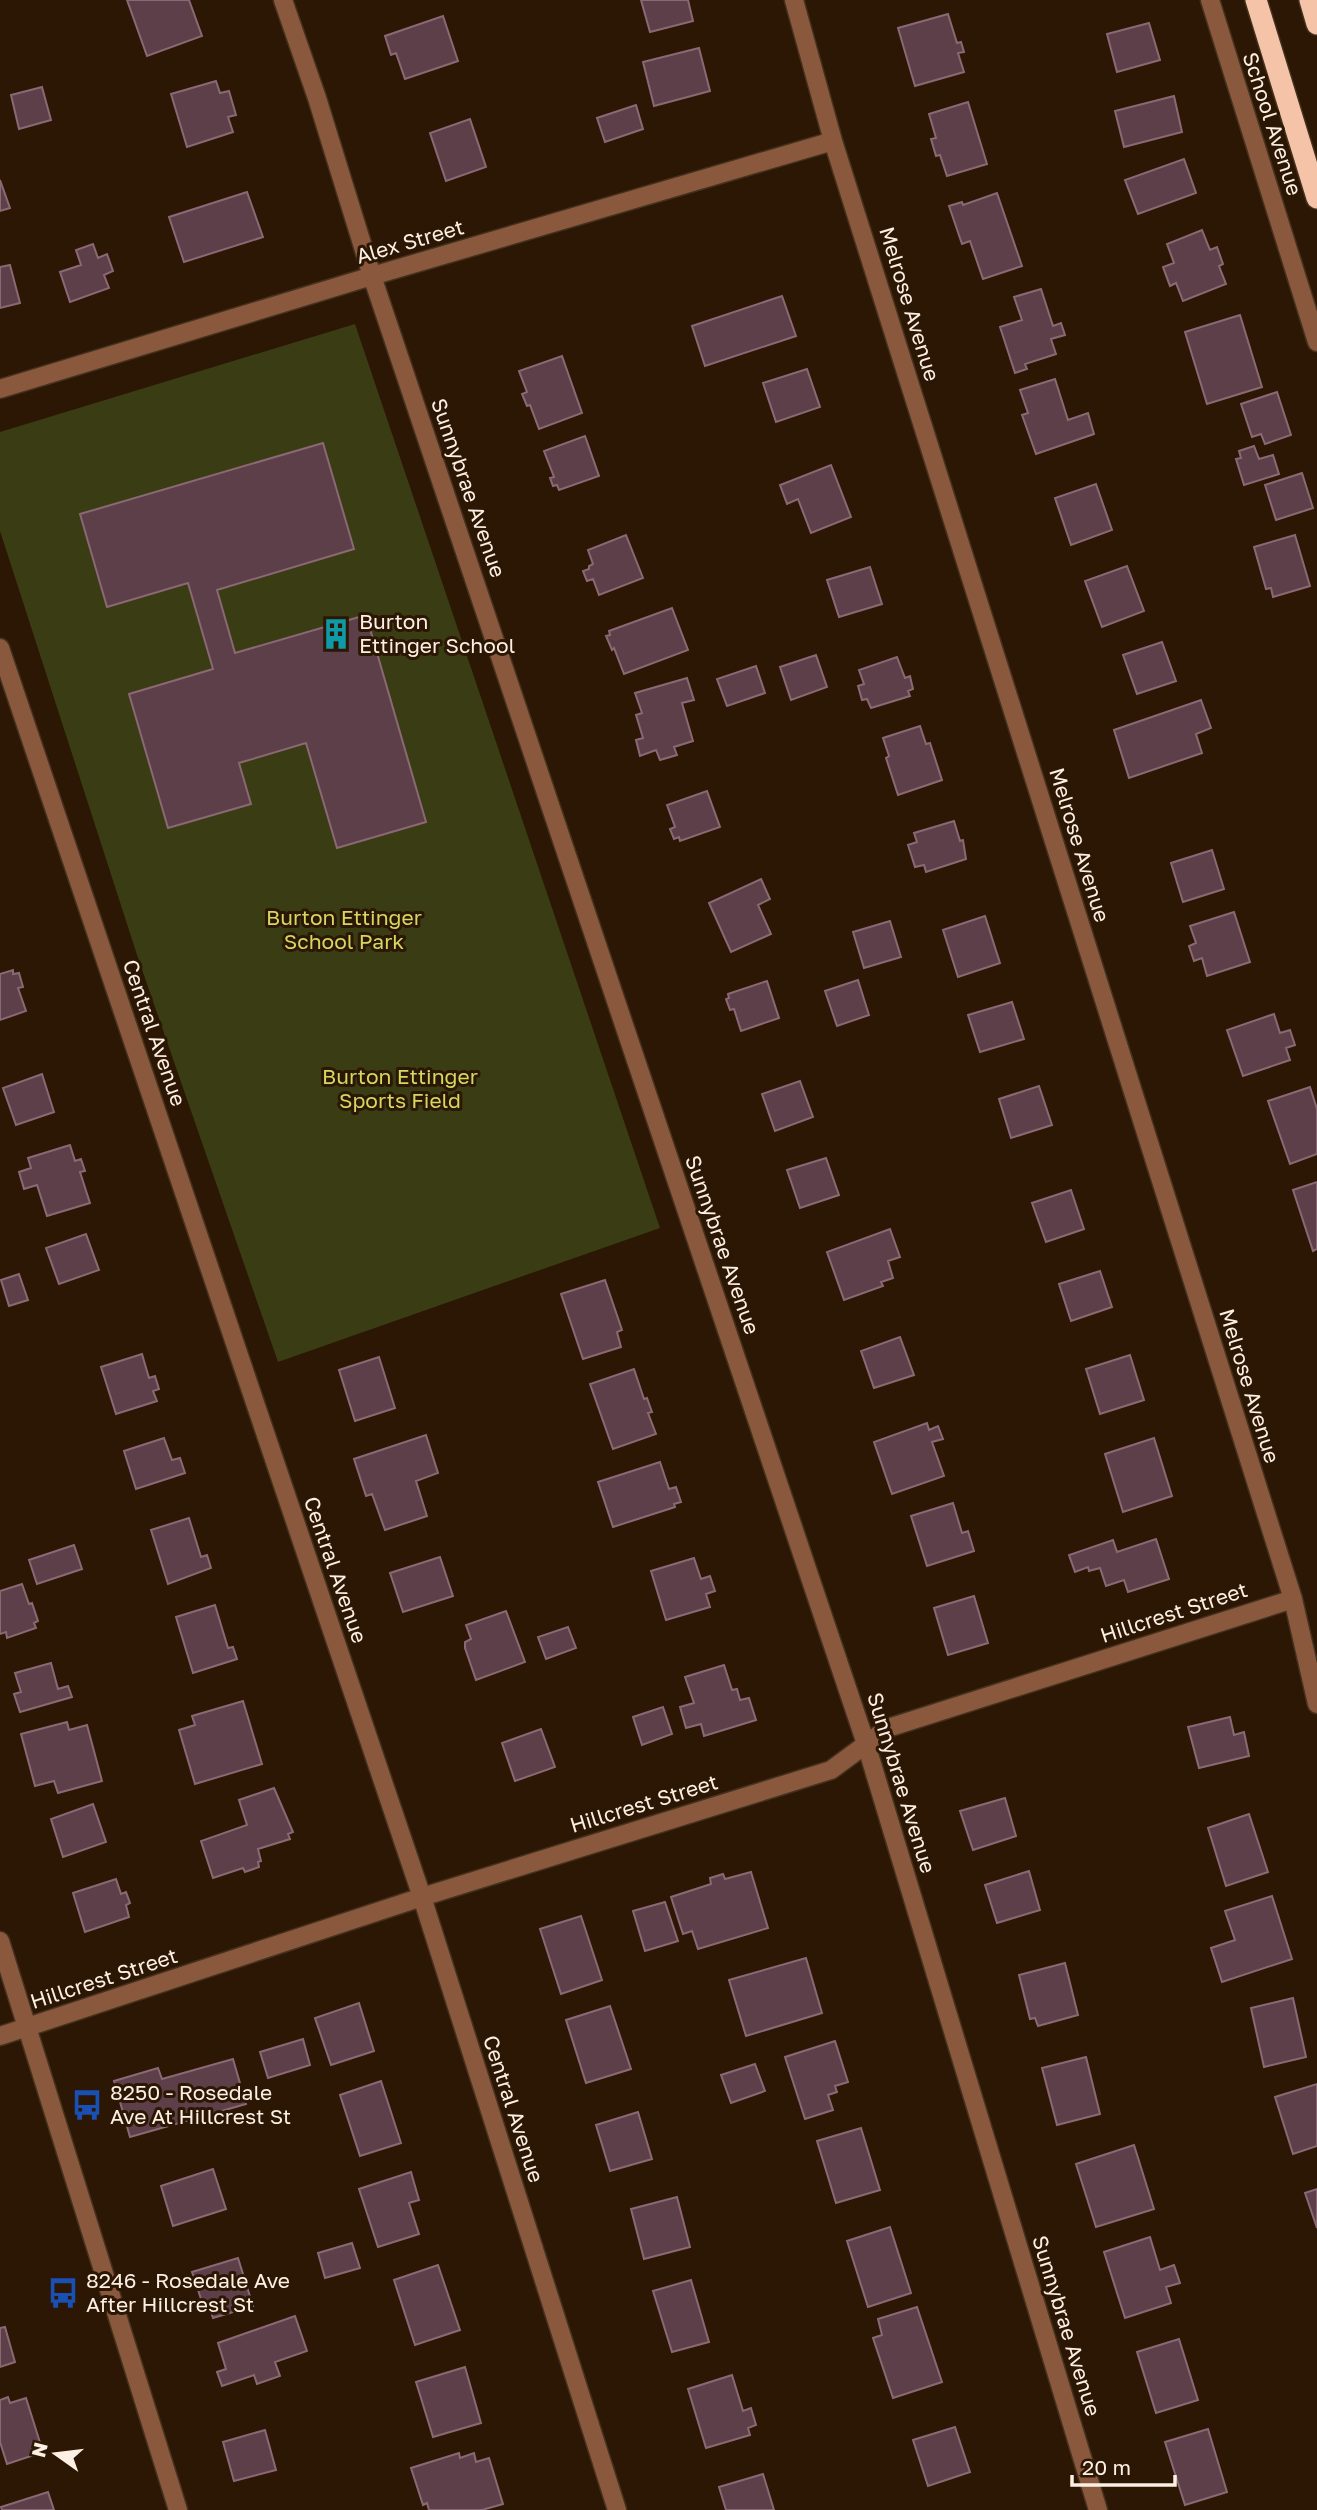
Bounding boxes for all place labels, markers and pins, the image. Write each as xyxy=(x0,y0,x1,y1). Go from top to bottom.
place label: Burton Ettinger School xyxy=(359,608,515,658)
building icon: Burton Ettinger School xyxy=(319,617,353,651)
place label: 8250 - Rosedale Ave At Hillcrest St xyxy=(110,2079,291,2129)
bus stop icon: 8250 - Rosedale Ave At Hillcrest St xyxy=(70,2088,104,2122)
place label: 8246 - Rosedale Ave After Hillcrest St xyxy=(86,2267,290,2317)
bus stop icon: 8246 - Rosedale Ave After Hillcrest St xyxy=(46,2276,80,2310)

